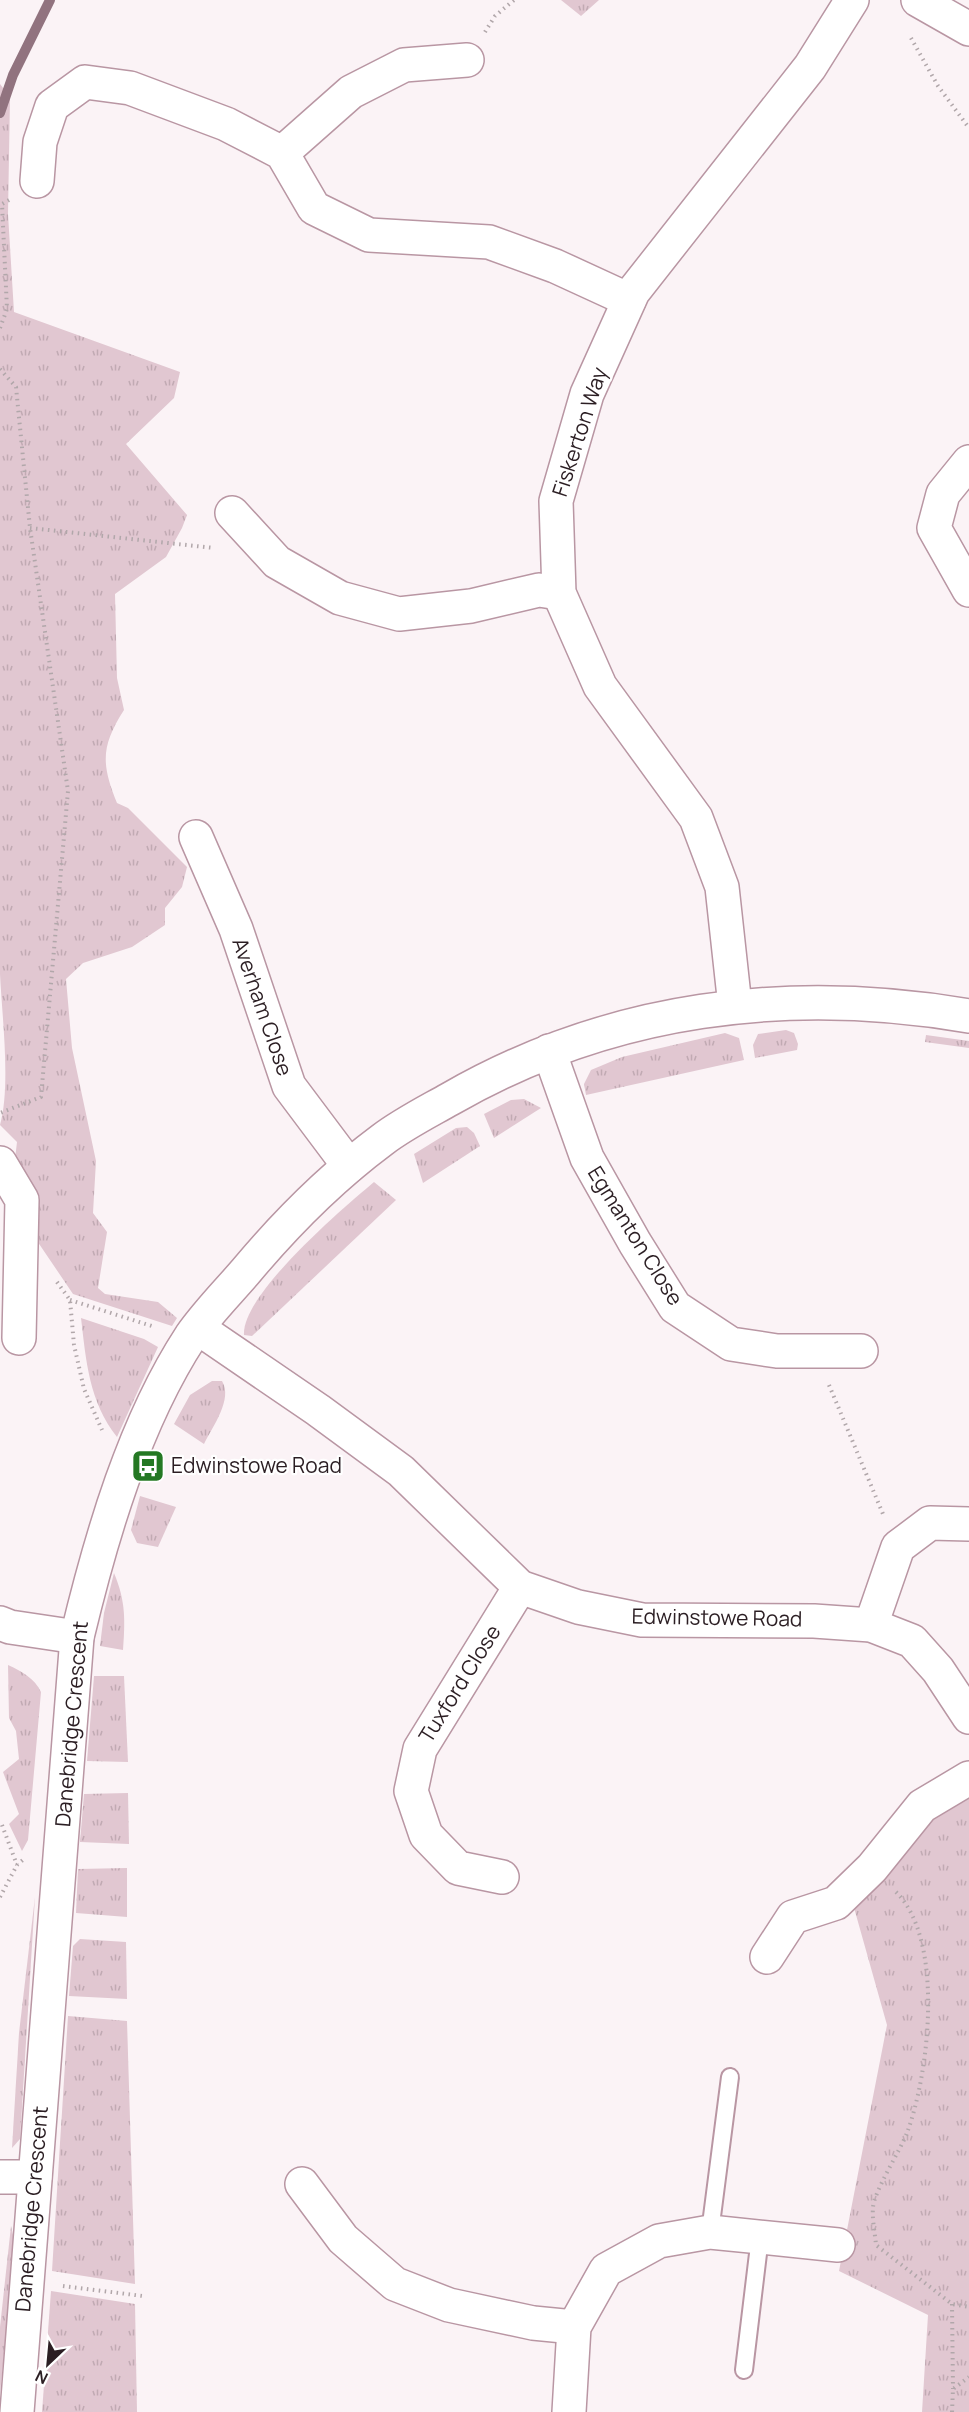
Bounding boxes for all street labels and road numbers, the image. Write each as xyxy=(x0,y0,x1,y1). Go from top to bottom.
street label: Fiskerton Way xyxy=(545,363,613,500)
street label: Averham Close xyxy=(226,934,300,1079)
street label: Egmanton Close xyxy=(582,1161,690,1310)
street label: Edwinstowe Road xyxy=(631,1602,803,1632)
street label: Tuxford Close xyxy=(412,1619,507,1748)
street label: Danebridge Crescent xyxy=(48,1620,94,1828)
street label: Danebridge Crescent xyxy=(8,2105,54,2313)

